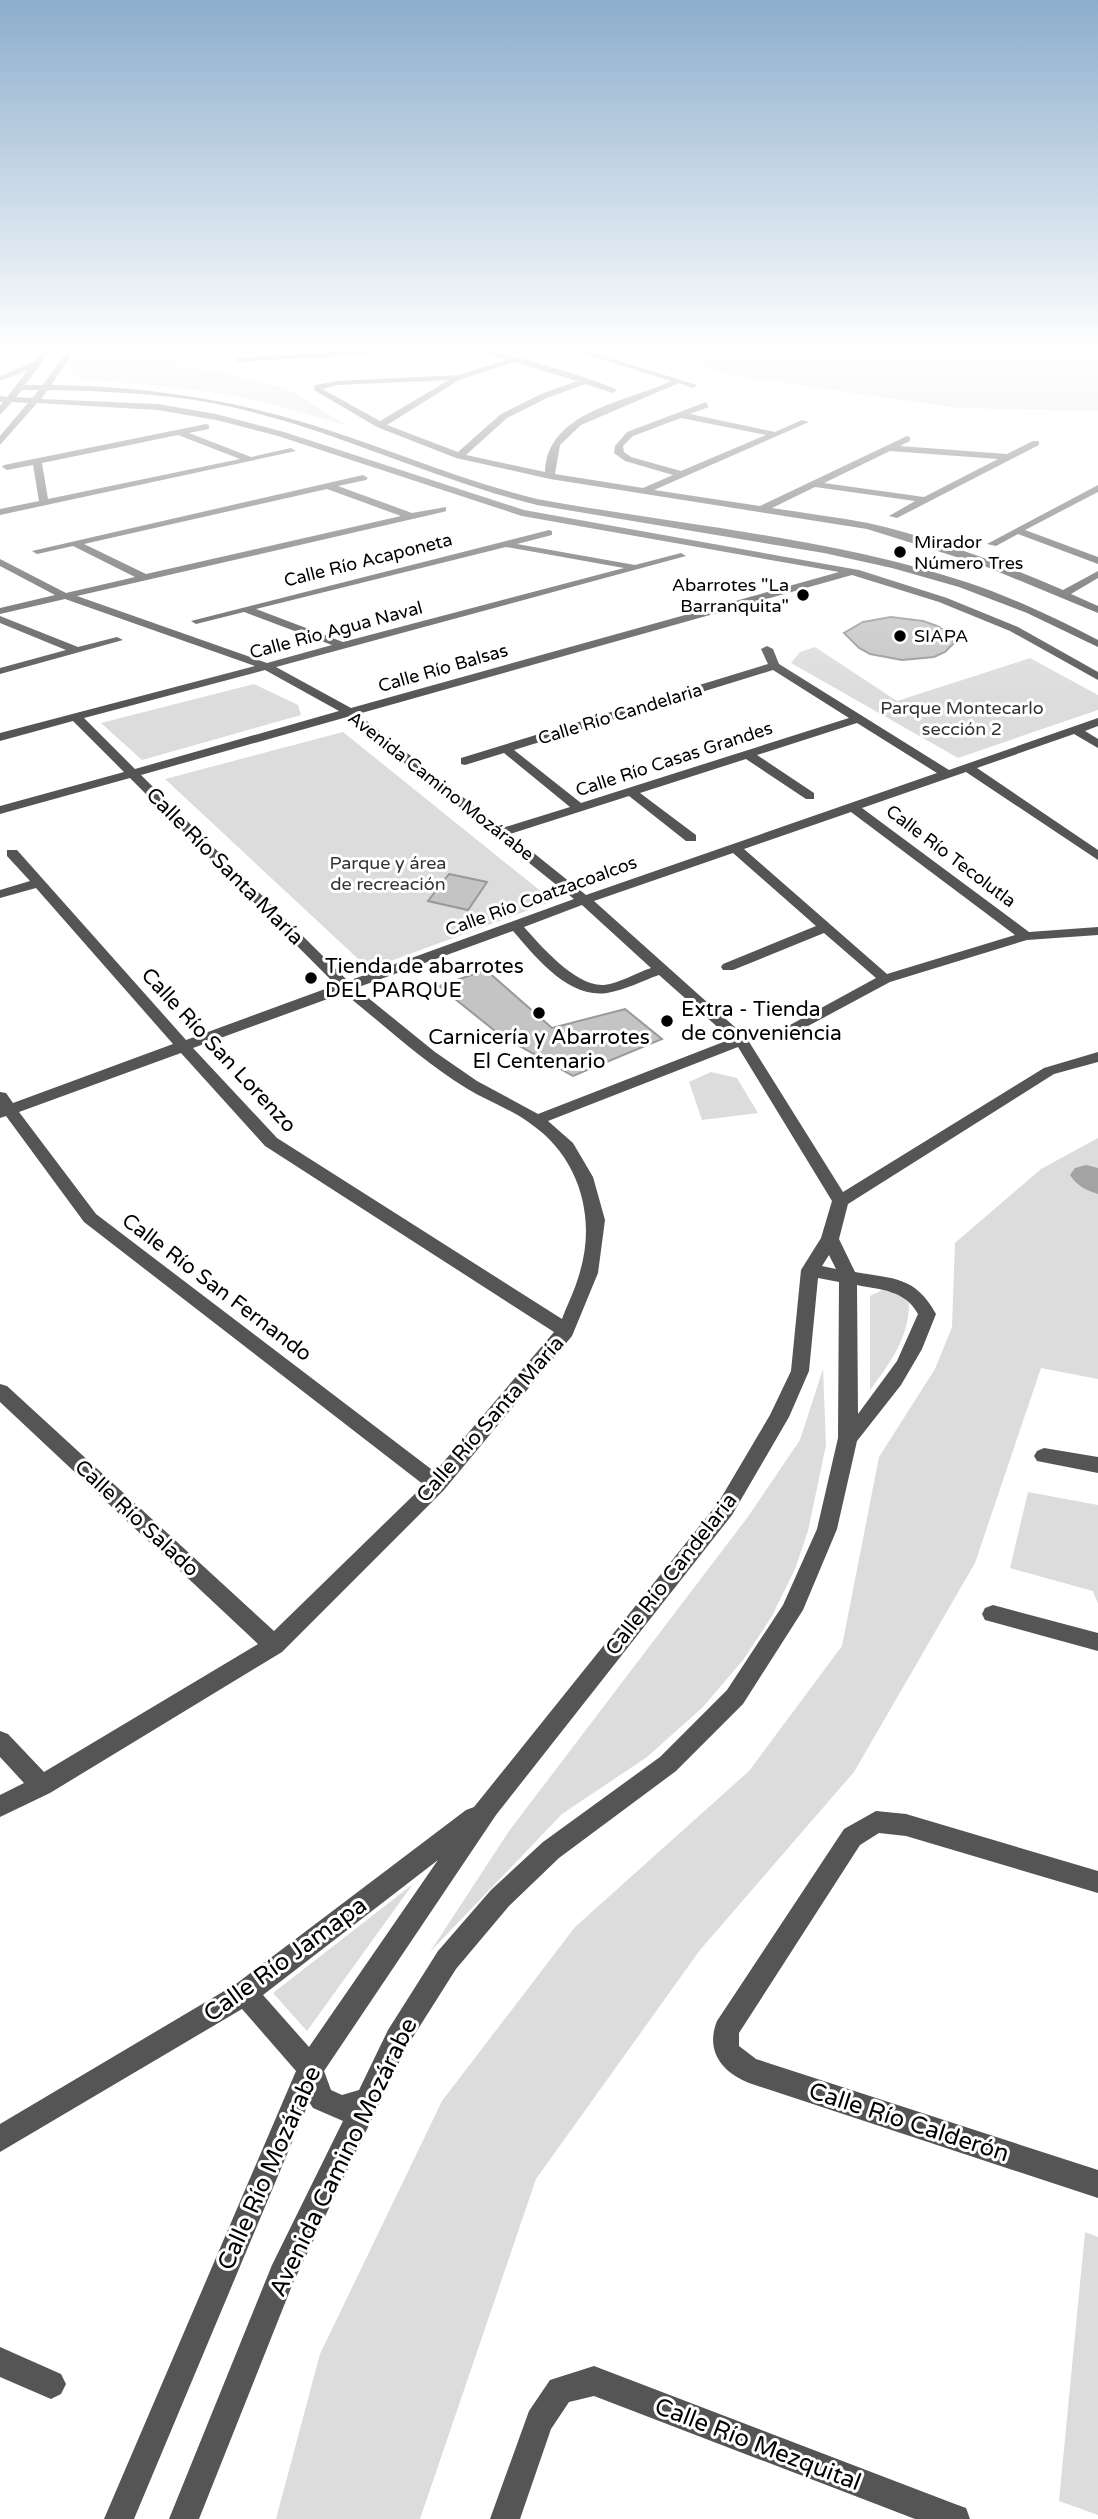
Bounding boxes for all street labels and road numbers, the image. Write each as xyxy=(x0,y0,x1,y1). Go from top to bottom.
street label: Calle Río Acaponeta xyxy=(282,528,454,592)
street label: Calle Río Agua Naval xyxy=(247,596,425,664)
street label: Calle Río Balsas xyxy=(376,639,510,697)
street label: Calle Río Candelaria xyxy=(535,679,705,749)
street label: Avenida Camino Mozárabe xyxy=(344,707,538,865)
street label: Calle Río Casas Grandes xyxy=(573,717,775,801)
street label: Calle Río Santa María xyxy=(141,782,309,950)
street label: Calle Río Tecolutla xyxy=(882,800,1020,912)
street label: Calle Río Coatzacoalcos xyxy=(442,851,640,941)
street label: Calle Río San Lorenzo xyxy=(136,963,301,1138)
street label: Calle Río San Fernando xyxy=(117,1208,316,1367)
street label: Calle Río Santa María xyxy=(411,1331,569,1508)
street label: Calle Río Salado xyxy=(69,1455,204,1582)
street label: Calle Río Candelaria xyxy=(600,1488,743,1660)
street label: Calle Río Jamapa xyxy=(198,1890,373,2028)
street label: Avenida Camino Mozárabe xyxy=(263,2013,424,2301)
street label: Calle Río Mozárabe xyxy=(211,2062,327,2275)
street label: Calle Río Calderón xyxy=(805,2076,1013,2169)
street label: Calle Río Mezquital xyxy=(651,2392,865,2497)

